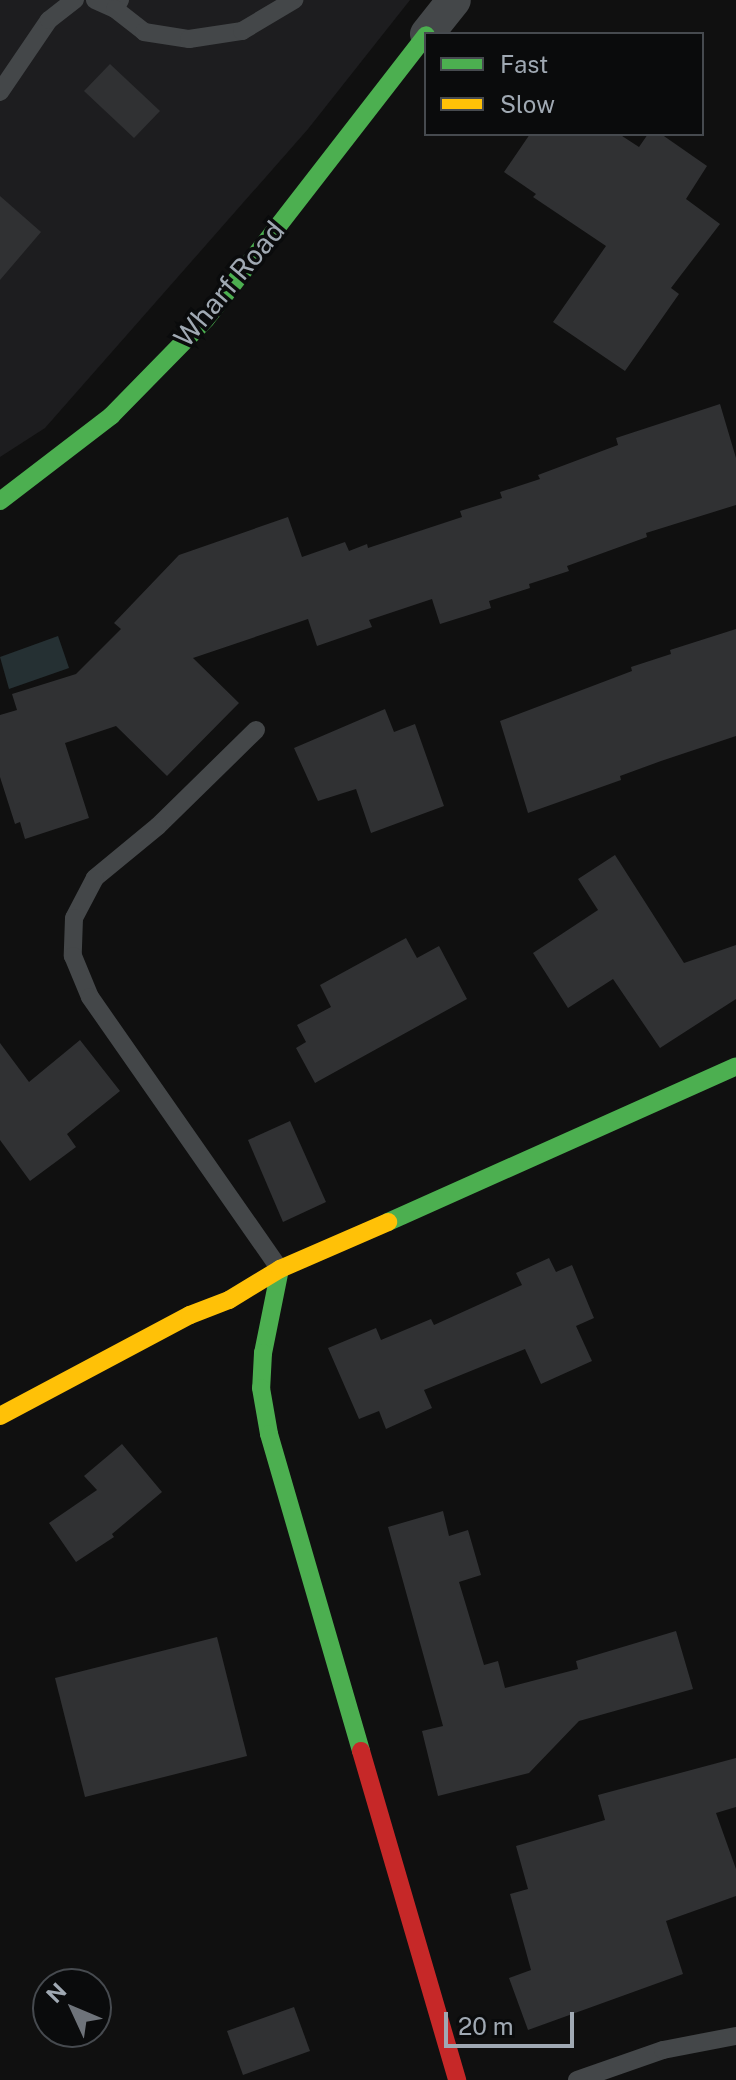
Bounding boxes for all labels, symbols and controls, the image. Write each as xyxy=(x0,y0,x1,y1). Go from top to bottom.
legend xyxy=(424,32,704,136)
text: Fast xyxy=(500,50,548,78)
text: Slow xyxy=(500,90,555,118)
street label: Wharf Road xyxy=(167,214,291,354)
north arrow xyxy=(32,1968,112,2048)
text: N xyxy=(41,1977,72,2008)
scale bar xyxy=(448,1996,578,2046)
text: 20 m xyxy=(458,2012,514,2040)

